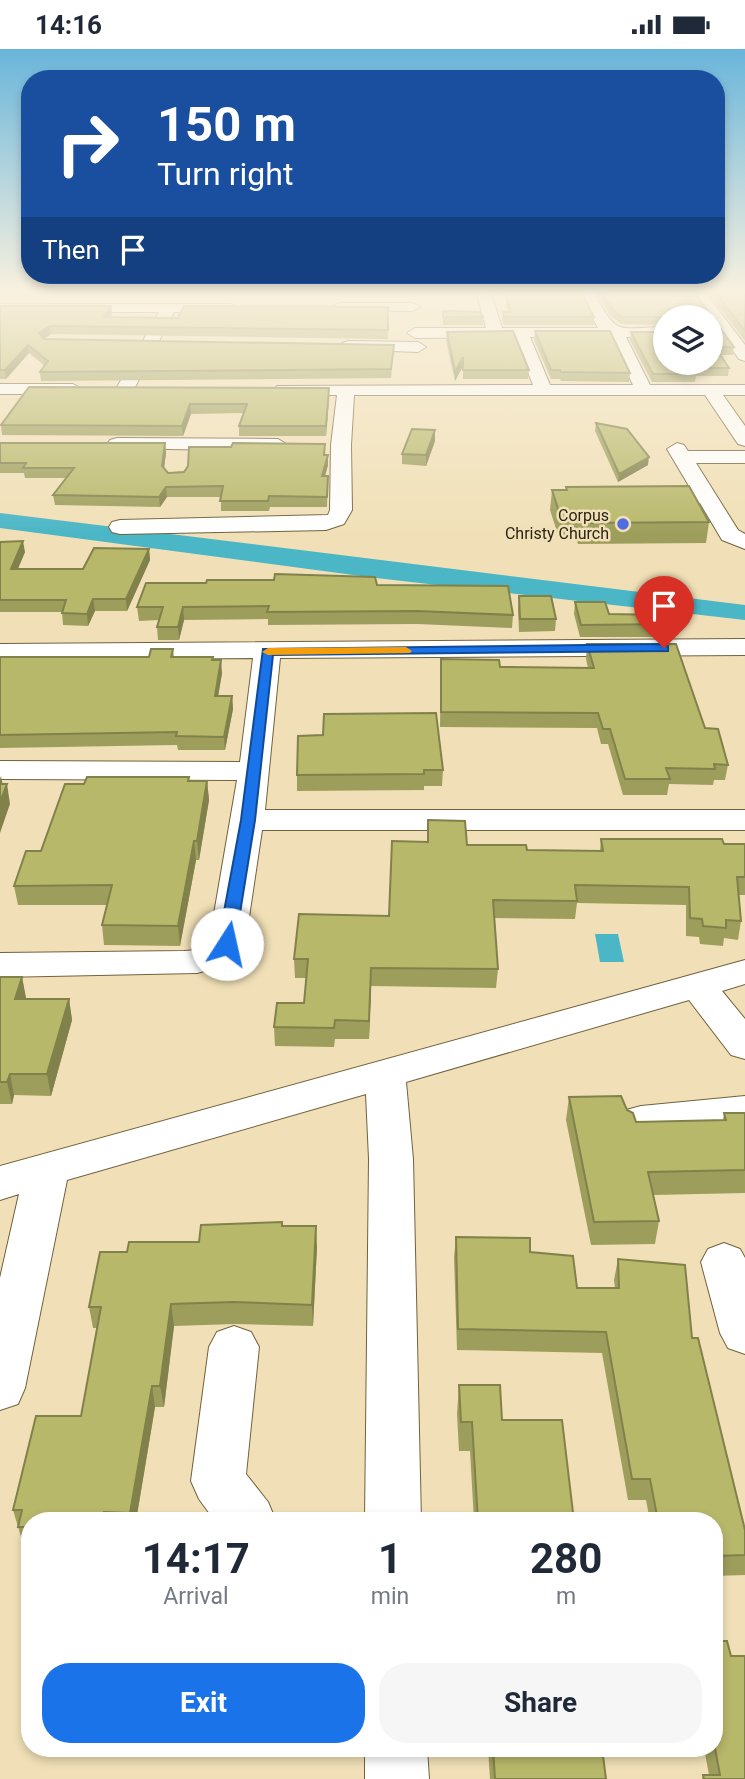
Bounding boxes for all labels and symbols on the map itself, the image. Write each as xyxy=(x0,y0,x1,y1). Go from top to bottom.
place label: Corpus Christy Church xyxy=(505,506,609,543)
marker: Corpus Christy Church xyxy=(615,516,631,532)
pin xyxy=(634,576,694,648)
position arrow xyxy=(190,907,264,981)

